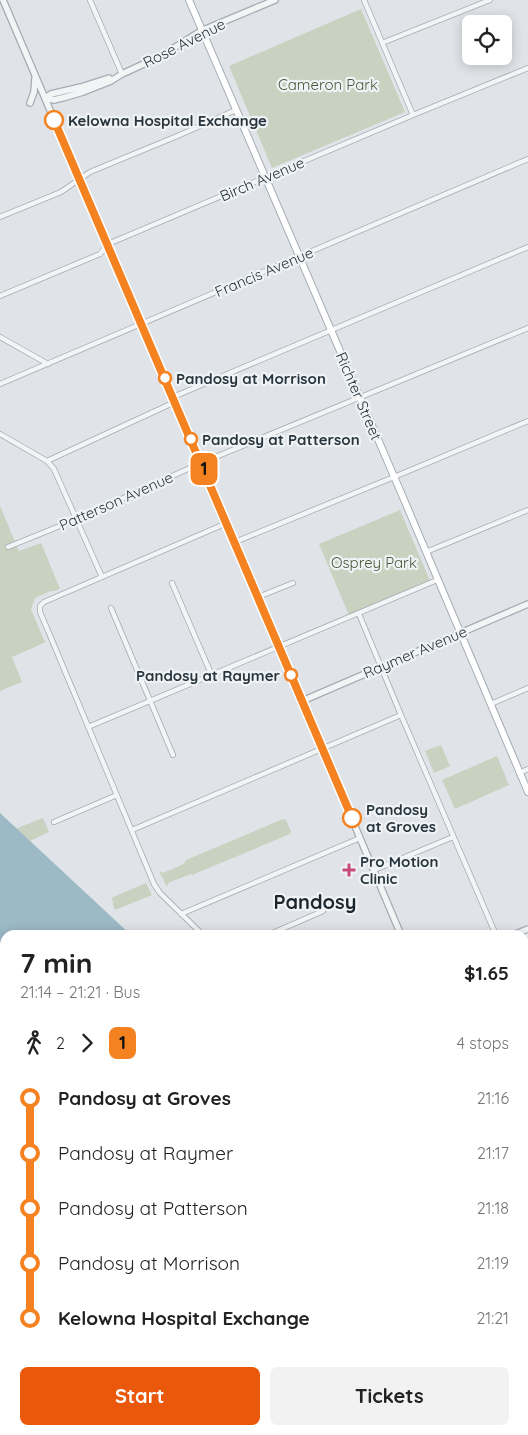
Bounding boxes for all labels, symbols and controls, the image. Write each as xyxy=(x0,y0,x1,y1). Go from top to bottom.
street label: Rose Avenue xyxy=(140,14,228,72)
map controls xyxy=(462,15,512,65)
button: locate xyxy=(462,15,512,65)
park label: Cameron Park xyxy=(278,75,378,94)
marker: Kelowna Hospital Exchange xyxy=(44,110,64,130)
place label: Kelowna Hospital Exchange xyxy=(68,111,267,130)
street label: Birch Avenue xyxy=(217,153,307,205)
street label: Francis Avenue xyxy=(212,243,316,301)
street label: Richter Street xyxy=(332,349,386,443)
place label: Pandosy at Morrison xyxy=(176,369,326,388)
marker: Pandosy at Morrison xyxy=(158,371,172,385)
place label: Pandosy at Patterson xyxy=(202,430,360,449)
marker: Pandosy at Patterson xyxy=(184,432,198,446)
line badge: 1 xyxy=(188,453,220,485)
text: 1 xyxy=(200,457,208,480)
street label: Patterson Avenue xyxy=(56,467,176,535)
park label: Osprey Park xyxy=(331,553,417,572)
street label: Raymer Avenue xyxy=(360,622,470,682)
place label: Pandosy at Raymer xyxy=(136,666,280,685)
marker: Pandosy at Raymer xyxy=(284,668,298,682)
place label: Pandosy at Groves xyxy=(366,800,436,836)
marker: Pandosy at Groves xyxy=(342,808,362,828)
place label: Pro Motion Clinic xyxy=(360,852,438,888)
marker: Pro Motion Clinic xyxy=(342,863,356,877)
district label: Pandosy xyxy=(274,889,356,914)
text: 7 min xyxy=(20,945,92,980)
text: $1.65 xyxy=(464,961,509,985)
text: 21:14 – 21:21 · Bus xyxy=(20,982,140,1002)
icon: walk xyxy=(20,1029,48,1057)
icon: forward xyxy=(73,1029,101,1057)
text: 1 xyxy=(119,1031,126,1054)
text: 2 xyxy=(56,1033,65,1053)
text: 4 stops xyxy=(456,1033,509,1053)
text: Pandosy at Groves xyxy=(58,1086,231,1110)
text: 21:16 xyxy=(477,1088,509,1108)
text: Pandosy at Raymer xyxy=(58,1141,233,1165)
text: 21:17 xyxy=(477,1143,509,1163)
text: Pandosy at Patterson xyxy=(58,1196,248,1220)
text: 21:18 xyxy=(477,1198,509,1218)
text: Pandosy at Morrison xyxy=(58,1251,240,1275)
text: 21:19 xyxy=(476,1253,509,1273)
text: Kelowna Hospital Exchange xyxy=(58,1306,310,1330)
text: 21:21 xyxy=(476,1308,509,1328)
button: Start xyxy=(20,1367,260,1425)
button: Tickets xyxy=(270,1367,509,1425)

